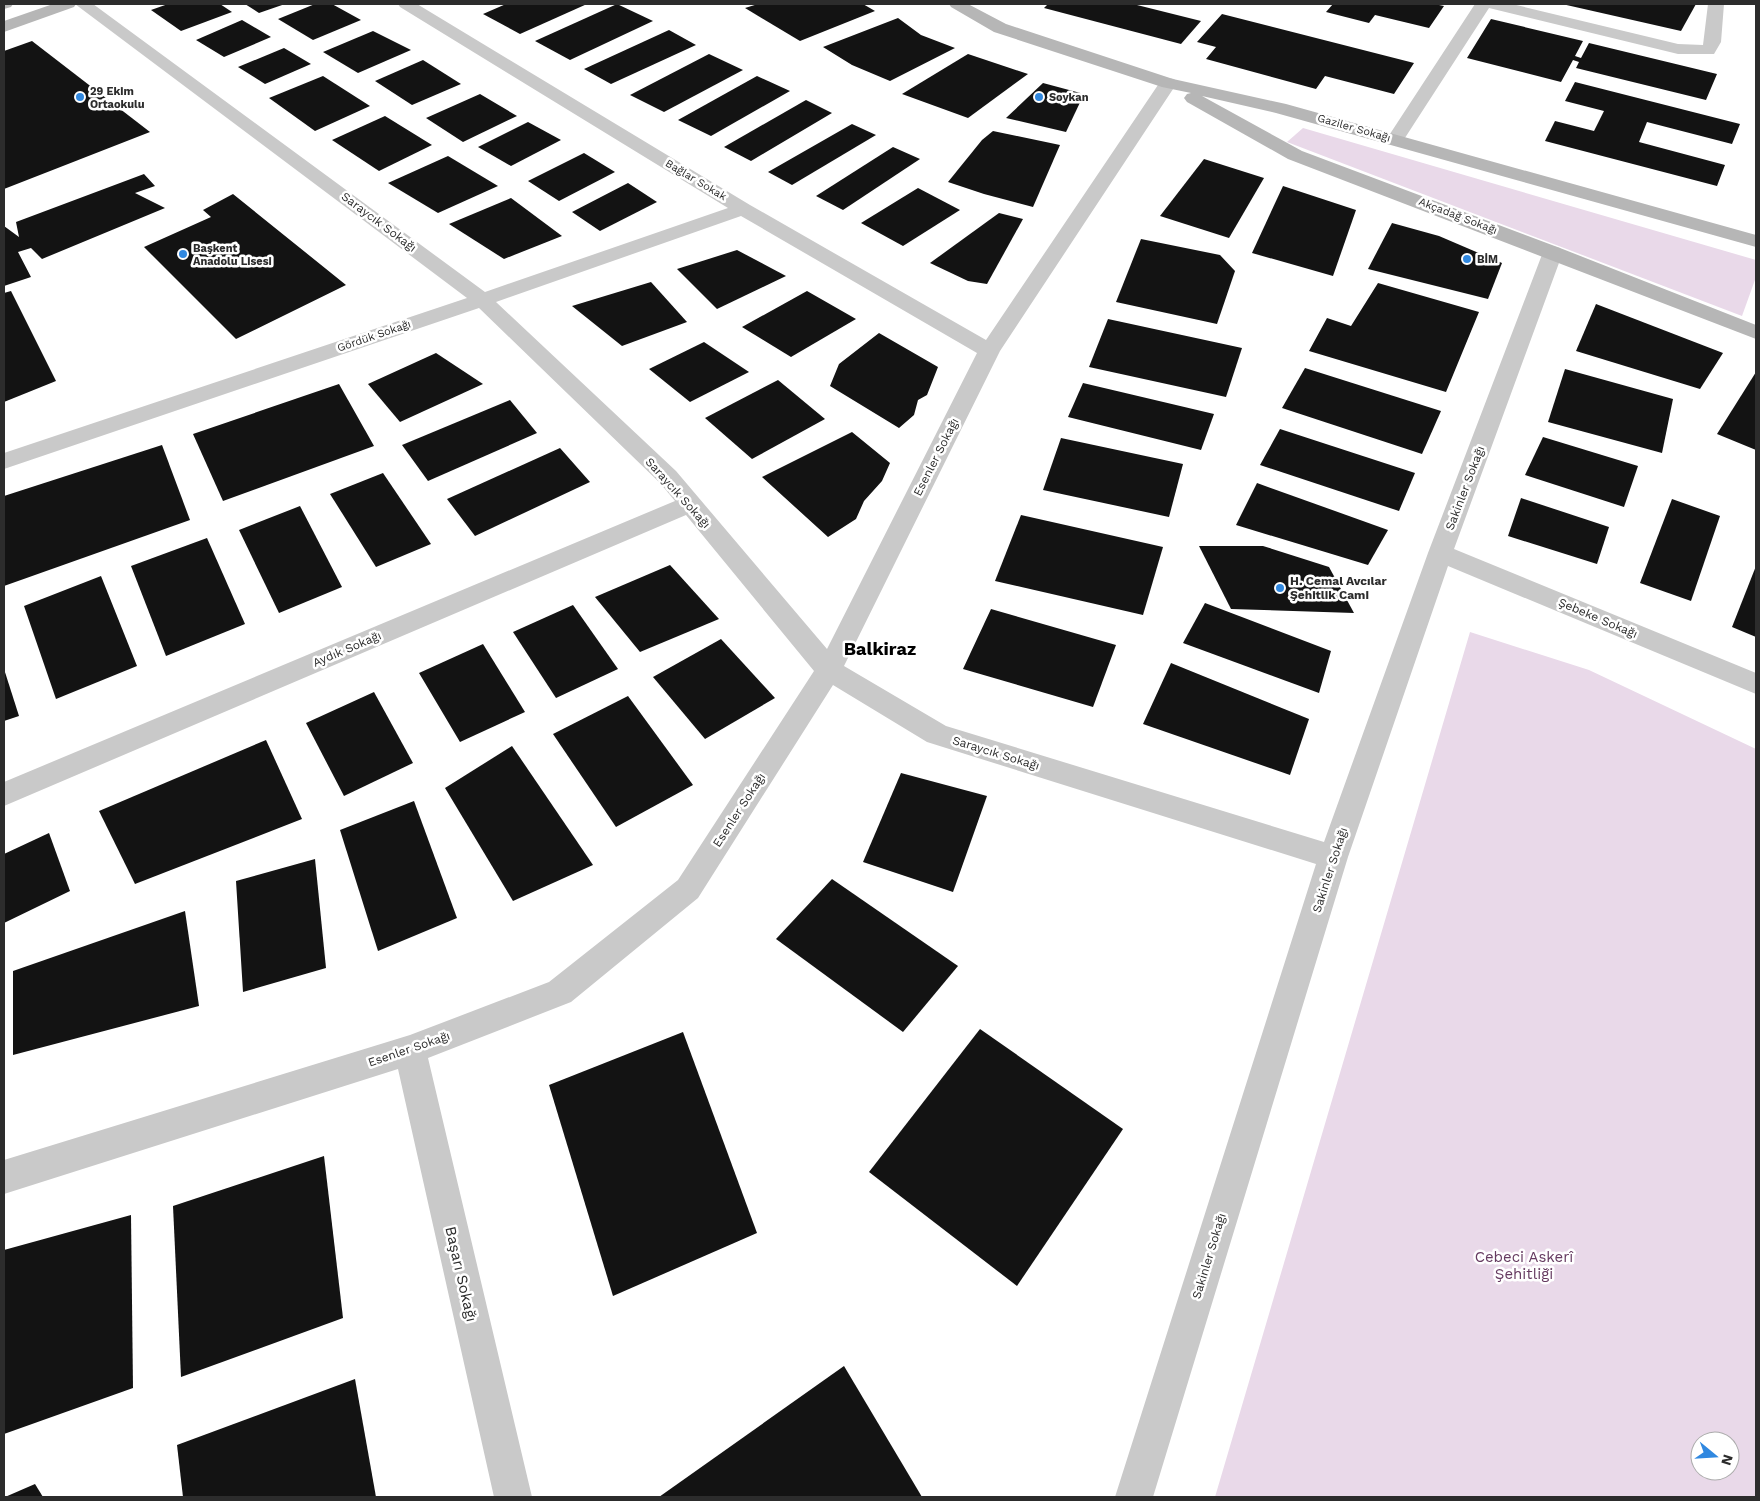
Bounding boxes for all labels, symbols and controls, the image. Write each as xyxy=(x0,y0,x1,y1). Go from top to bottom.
place label: 29 Ekim Ortaokulu xyxy=(90,85,145,111)
marker: 29 Ekim Ortaokulu xyxy=(74,91,86,103)
marker: Soykan xyxy=(1033,91,1045,103)
place label: Soykan xyxy=(1049,91,1089,104)
street label: Gaziler Sokağı xyxy=(1316,111,1392,145)
street label: Bağlar Sokak xyxy=(663,157,729,203)
street label: Saraycık Sokağı xyxy=(339,189,419,255)
street label: Akçadağ Sokağı xyxy=(1417,195,1499,237)
place label: Başkent Anadolu Lisesi xyxy=(193,242,272,268)
marker: Başkent Anadolu Lisesi xyxy=(177,248,189,260)
marker: BİM xyxy=(1461,253,1473,265)
place label: BİM xyxy=(1477,253,1498,266)
street label: Gördük Sokağı xyxy=(335,317,413,355)
street label: Esenler Sokağı xyxy=(910,416,962,498)
street label: Sakinler Sokağı xyxy=(1443,444,1487,532)
street label: Saraycık Sokağı xyxy=(643,455,713,531)
place label: H. Cemal Avcılar Şehitlik Cami xyxy=(1290,574,1388,602)
marker: H. Cemal Avcılar Şehitlik Cami xyxy=(1274,582,1286,594)
street label: Şebeke Sokağı xyxy=(1556,595,1640,641)
street label: Aydık Sokağı xyxy=(311,628,383,670)
district label: Balkiraz xyxy=(844,638,916,659)
street label: Saraycık Sokağı xyxy=(951,733,1041,773)
street label: Esenler Sokağı xyxy=(710,770,768,850)
street label: Sakinler Sokağı xyxy=(1310,825,1350,915)
street label: Esenler Sokağı xyxy=(366,1028,452,1070)
street label: Sakinler Sokağı xyxy=(1189,1211,1229,1301)
street label: Başarı Sokağı xyxy=(441,1225,481,1323)
park label: Cebeci Askerî Şehitliği xyxy=(1475,1248,1574,1283)
north arrow xyxy=(1690,1431,1740,1481)
text: N xyxy=(1718,1453,1737,1467)

